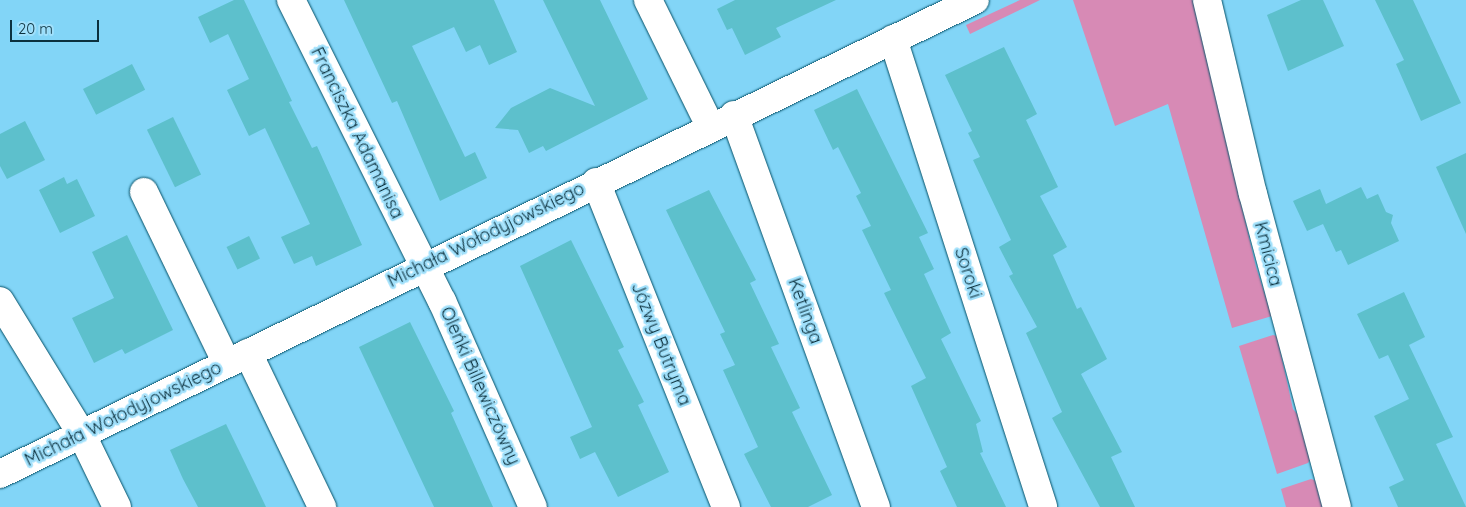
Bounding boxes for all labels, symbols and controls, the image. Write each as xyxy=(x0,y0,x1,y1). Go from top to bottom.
scale bar xyxy=(12,10,101,42)
text: 20 m xyxy=(18,19,53,38)
street label: Franciszka Adamanisa xyxy=(306,44,408,222)
street label: Michała Wołodyjowskiego xyxy=(384,178,588,292)
street label: Kmicica xyxy=(1250,220,1286,288)
street label: Soroki xyxy=(950,245,986,301)
street label: Ketlinga xyxy=(783,275,827,347)
street label: Józwy Butryma xyxy=(626,279,696,409)
street label: Oleńki Billewiczówny xyxy=(435,304,525,468)
street label: Michała Wołodyjowskiego xyxy=(21,357,225,471)

